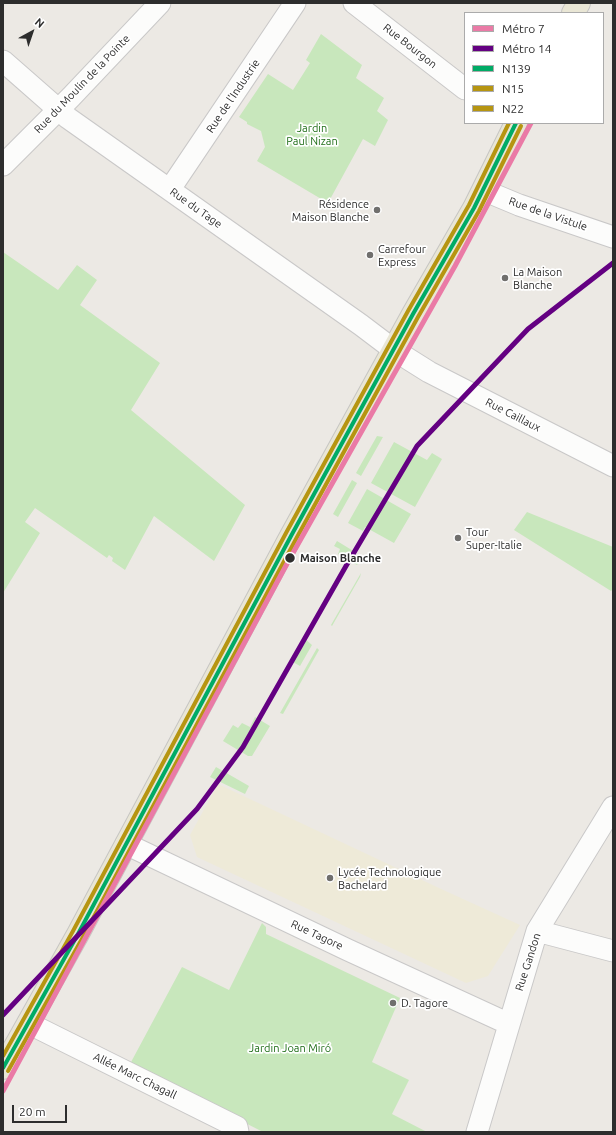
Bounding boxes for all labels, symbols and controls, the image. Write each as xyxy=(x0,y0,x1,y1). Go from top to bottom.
north arrow xyxy=(12,12,52,52)
legend xyxy=(464,12,604,124)
text: N xyxy=(33,16,47,30)
street label: Rue Bourgon xyxy=(380,21,440,71)
text: Métro 7 xyxy=(502,22,545,35)
street label: Rue du Moulin de la Pointe xyxy=(31,32,133,136)
text: Métro 14 xyxy=(502,42,552,55)
street label: Rue de l'Industrie xyxy=(203,57,263,135)
text: N139 xyxy=(502,62,531,75)
text: N15 xyxy=(502,82,524,95)
text: N22 xyxy=(502,102,524,115)
park label: Jardin Paul Nizan xyxy=(286,121,338,147)
street label: Rue du Tage xyxy=(167,185,225,231)
street label: Rue de la Vistule xyxy=(507,194,589,234)
place label: Résidence Maison Blanche xyxy=(292,197,369,223)
marker: Résidence Maison Blanche xyxy=(372,205,382,215)
place label: Carrefour Express xyxy=(378,242,426,268)
marker: Carrefour Express xyxy=(365,250,375,260)
place label: La Maison Blanche xyxy=(513,265,562,291)
marker: La Maison Blanche xyxy=(500,273,510,283)
street label: Rue Caillaux xyxy=(483,395,543,435)
place label: Tour Super-Italie xyxy=(466,525,522,551)
marker: Tour Super-Italie xyxy=(453,533,463,543)
marker: Maison Blanche xyxy=(283,551,297,565)
place label: Maison Blanche xyxy=(300,551,381,565)
place label: Lycée Technologique Bachelard xyxy=(338,865,441,891)
marker: Lycée Technologique Bachelard xyxy=(325,873,335,883)
street label: Rue Tagore xyxy=(289,917,345,953)
street label: Rue Gandon xyxy=(512,931,544,993)
place label: D. Tagore xyxy=(401,996,448,1010)
marker: D. Tagore xyxy=(388,998,398,1008)
park label: Jardin Joan Miró xyxy=(249,1041,331,1055)
street label: Allée Marc Chagall xyxy=(91,1050,179,1102)
scale bar xyxy=(14,1097,69,1123)
text: 20 m xyxy=(19,1105,46,1118)

